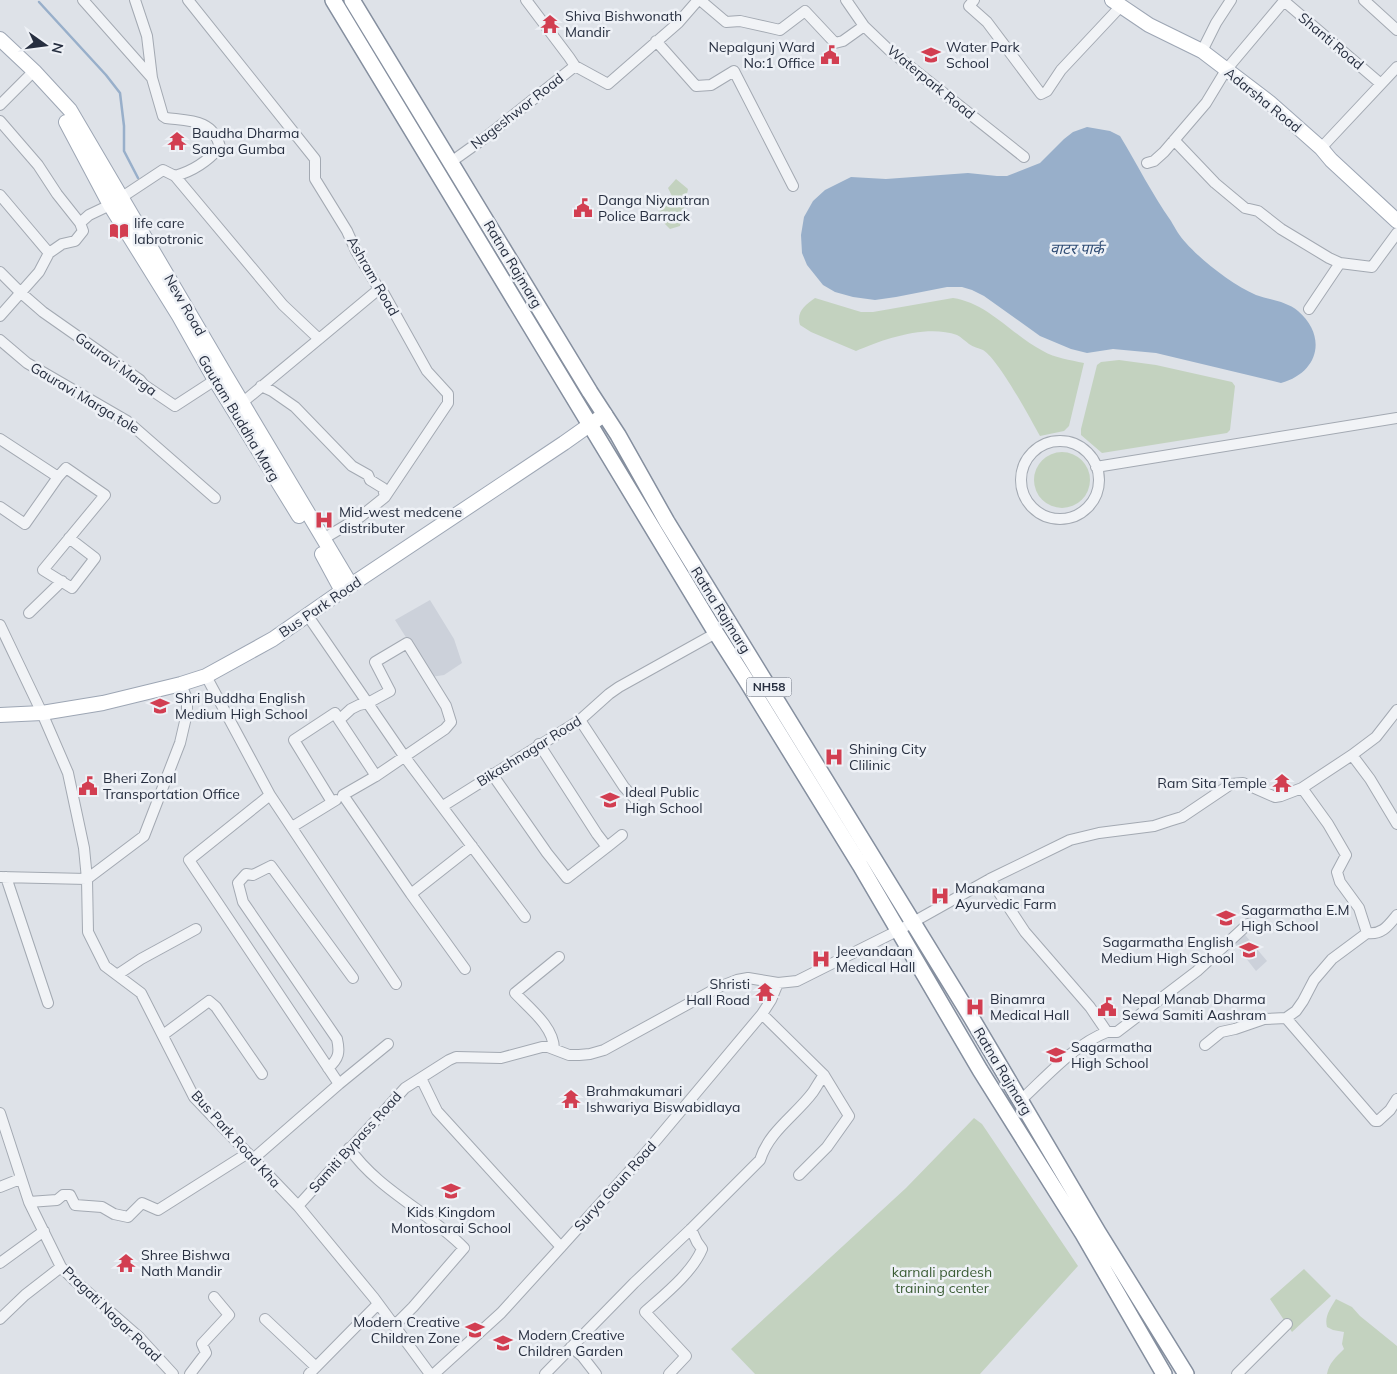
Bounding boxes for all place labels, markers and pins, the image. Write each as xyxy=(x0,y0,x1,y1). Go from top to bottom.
place label: Shiva Bishwonath Mandir xyxy=(565,7,682,41)
temple icon: Shiva Bishwonath Mandir xyxy=(539,13,561,35)
place label: Nepalgunj Ward No:1 Office xyxy=(709,38,815,72)
place label: Water Park School xyxy=(946,38,1021,72)
public building icon: Nepalgunj Ward No:1 Office xyxy=(819,44,841,66)
school or university icon: Water Park School xyxy=(920,44,942,66)
place label: Baudha Dharma Sanga Gumba xyxy=(192,124,300,158)
temple icon: Baudha Dharma Sanga Gumba xyxy=(166,130,188,152)
place label: Danga Niyantran Police Barrack xyxy=(598,191,710,225)
public building icon: Danga Niyantran Police Barrack xyxy=(572,197,594,219)
place label: life care labrotronic xyxy=(134,214,203,248)
library icon: life care labrotronic xyxy=(108,220,130,242)
place label: Mid-west medcene distributer xyxy=(339,503,462,537)
hospital icon: Mid-west medcene distributer xyxy=(313,509,335,531)
place label: Shri Buddha English Medium High School xyxy=(175,689,308,723)
school or university icon: Shri Buddha English Medium High School xyxy=(149,695,171,717)
place label: Shining City Clilinic xyxy=(849,740,927,774)
hospital icon: Shining City Clilinic xyxy=(823,746,845,768)
place label: Bheri Zonal Transportation Office xyxy=(103,769,240,803)
temple icon: Ram Sita Temple xyxy=(1271,772,1293,794)
place label: Ram Sita Temple xyxy=(1157,774,1267,792)
public building icon: Bheri Zonal Transportation Office xyxy=(77,775,99,797)
place label: Ideal Public High School xyxy=(625,783,703,817)
school or university icon: Ideal Public High School xyxy=(599,789,621,811)
place label: Manakamana Ayurvedic Farm xyxy=(955,879,1057,913)
hospital icon: Manakamana Ayurvedic Farm xyxy=(929,885,951,907)
place label: Sagarmatha E.M High School xyxy=(1241,901,1349,935)
school or university icon: Sagarmatha E.M High School xyxy=(1215,907,1237,929)
place label: Sagarmatha English Medium High School xyxy=(1101,933,1234,967)
school or university icon: Sagarmatha English Medium High School xyxy=(1238,939,1260,961)
place label: Jeevandaan Medical Hall xyxy=(836,942,915,976)
hospital icon: Jeevandaan Medical Hall xyxy=(810,948,832,970)
place label: Shristi Hall Road xyxy=(686,975,750,1009)
temple icon: Shristi Hall Road xyxy=(754,981,776,1003)
place label: Binamra Medical Hall xyxy=(990,990,1069,1024)
place label: Nepal Manab Dharma Sewa Samiti Aashram xyxy=(1122,990,1267,1024)
hospital icon: Binamra Medical Hall xyxy=(964,996,986,1018)
public building icon: Nepal Manab Dharma Sewa Samiti Aashram xyxy=(1096,996,1118,1018)
place label: Sagarmatha High School xyxy=(1071,1038,1152,1072)
school or university icon: Sagarmatha High School xyxy=(1045,1044,1067,1066)
place label: Brahmakumari Ishwariya Biswabidlaya xyxy=(586,1082,740,1116)
temple icon: Brahmakumari Ishwariya Biswabidlaya xyxy=(560,1088,582,1110)
school or university icon: Kids Kingdom Montosarai School xyxy=(440,1180,462,1202)
place label: Kids Kingdom Montosarai School xyxy=(391,1203,511,1237)
place label: Shree Bishwa Nath Mandir xyxy=(141,1246,230,1280)
temple icon: Shree Bishwa Nath Mandir xyxy=(115,1252,137,1274)
place label: Modern Creative Children Zone xyxy=(353,1313,460,1347)
school or university icon: Modern Creative Children Zone xyxy=(464,1319,486,1341)
place label: Modern Creative Children Garden xyxy=(518,1326,625,1360)
school or university icon: Modern Creative Children Garden xyxy=(492,1332,514,1354)

